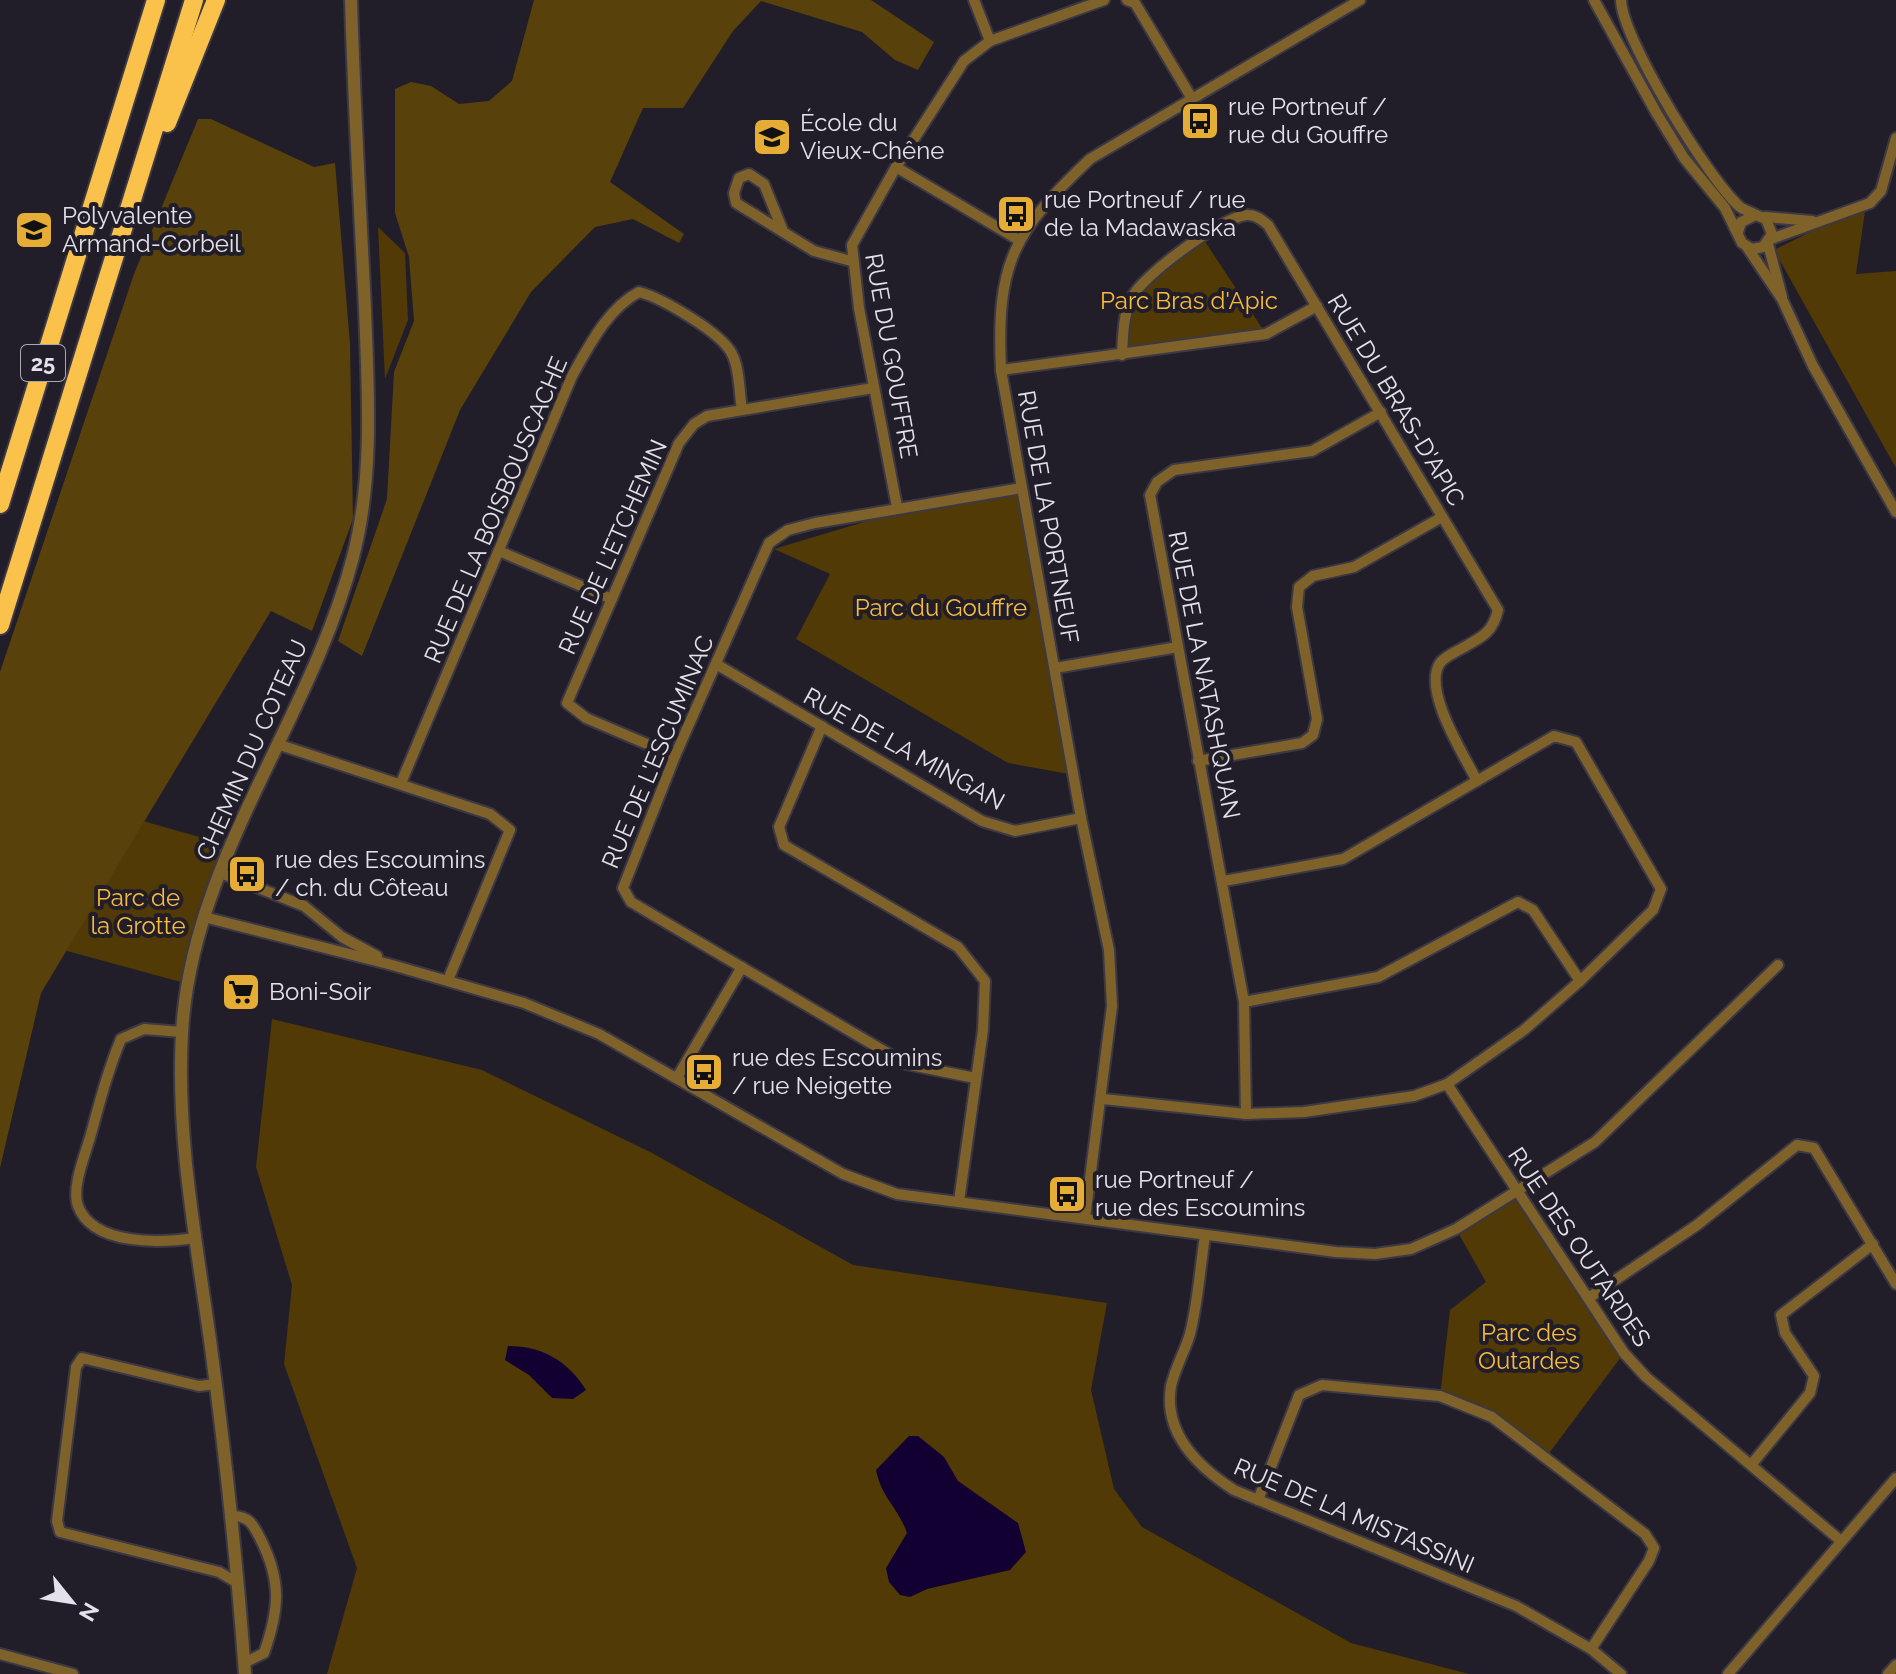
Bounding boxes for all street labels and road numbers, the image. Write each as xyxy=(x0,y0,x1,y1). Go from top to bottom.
street label: RUE DU GOUFFRE xyxy=(859,251,924,461)
street label: RUE DU BRAS-D'APIC xyxy=(1322,289,1471,511)
road number: 25 xyxy=(21,345,65,381)
street label: RUE DE LA BOISBOUSCACHE xyxy=(418,352,573,667)
street label: RUE DE LA PORTNEUF xyxy=(1012,388,1085,646)
street label: RUE DE L'ETCHEMIN xyxy=(552,435,673,659)
street label: RUE DE LA NATASHQUAN xyxy=(1162,529,1247,821)
street label: RUE DE L'ESCUMINAC xyxy=(595,631,720,873)
street label: CHEMIN DU COTEAU xyxy=(190,635,313,865)
street label: RUE DE LA MINGAN xyxy=(799,681,1010,816)
street label: RUE DES OUTARDES xyxy=(1502,1142,1657,1352)
street label: RUE DE LA MISTASSINI xyxy=(1230,1452,1479,1579)

